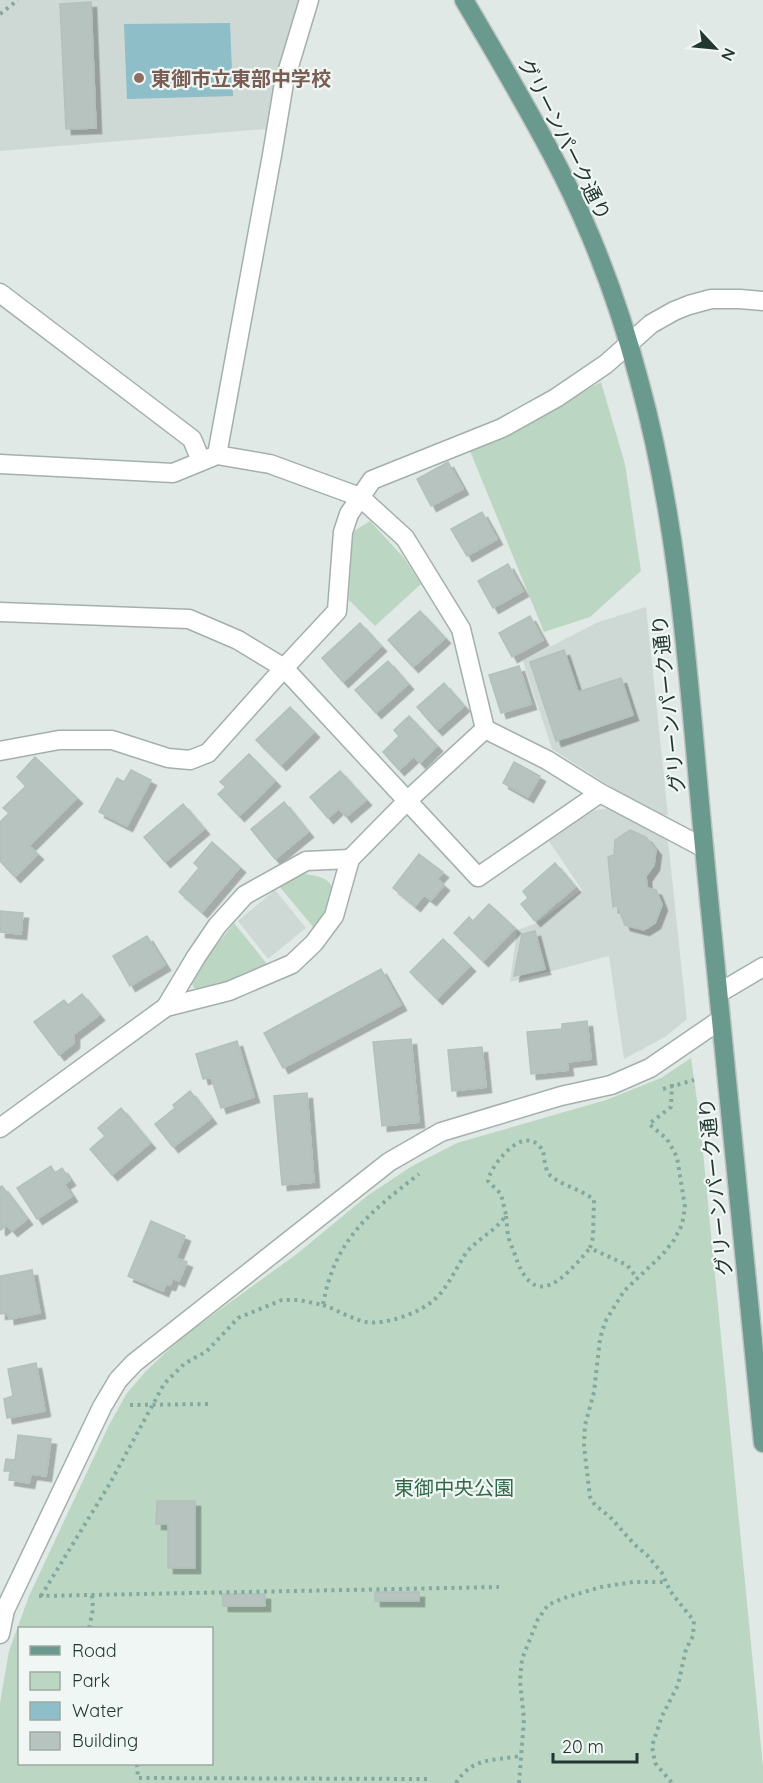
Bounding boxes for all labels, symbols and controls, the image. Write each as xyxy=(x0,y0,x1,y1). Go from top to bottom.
north arrow xyxy=(685,18,745,78)
text: N xyxy=(717,45,740,64)
street label: グリーンパーク通り xyxy=(513,54,617,224)
place label: 東御市立東部中学校 xyxy=(151,66,331,91)
marker: 東御市立東部中学校 xyxy=(132,71,146,85)
street label: グリーンパーク通り xyxy=(646,614,690,794)
street label: グリーンパーク通り xyxy=(693,1097,737,1277)
park label: 東御中央公園 xyxy=(394,1475,514,1500)
legend xyxy=(18,1627,213,1765)
text: Road xyxy=(72,1639,117,1662)
text: Park xyxy=(72,1669,110,1692)
text: Water xyxy=(72,1699,123,1722)
scale bar xyxy=(553,1726,637,1764)
text: Building xyxy=(72,1729,138,1752)
text: 20 m xyxy=(562,1735,604,1758)

